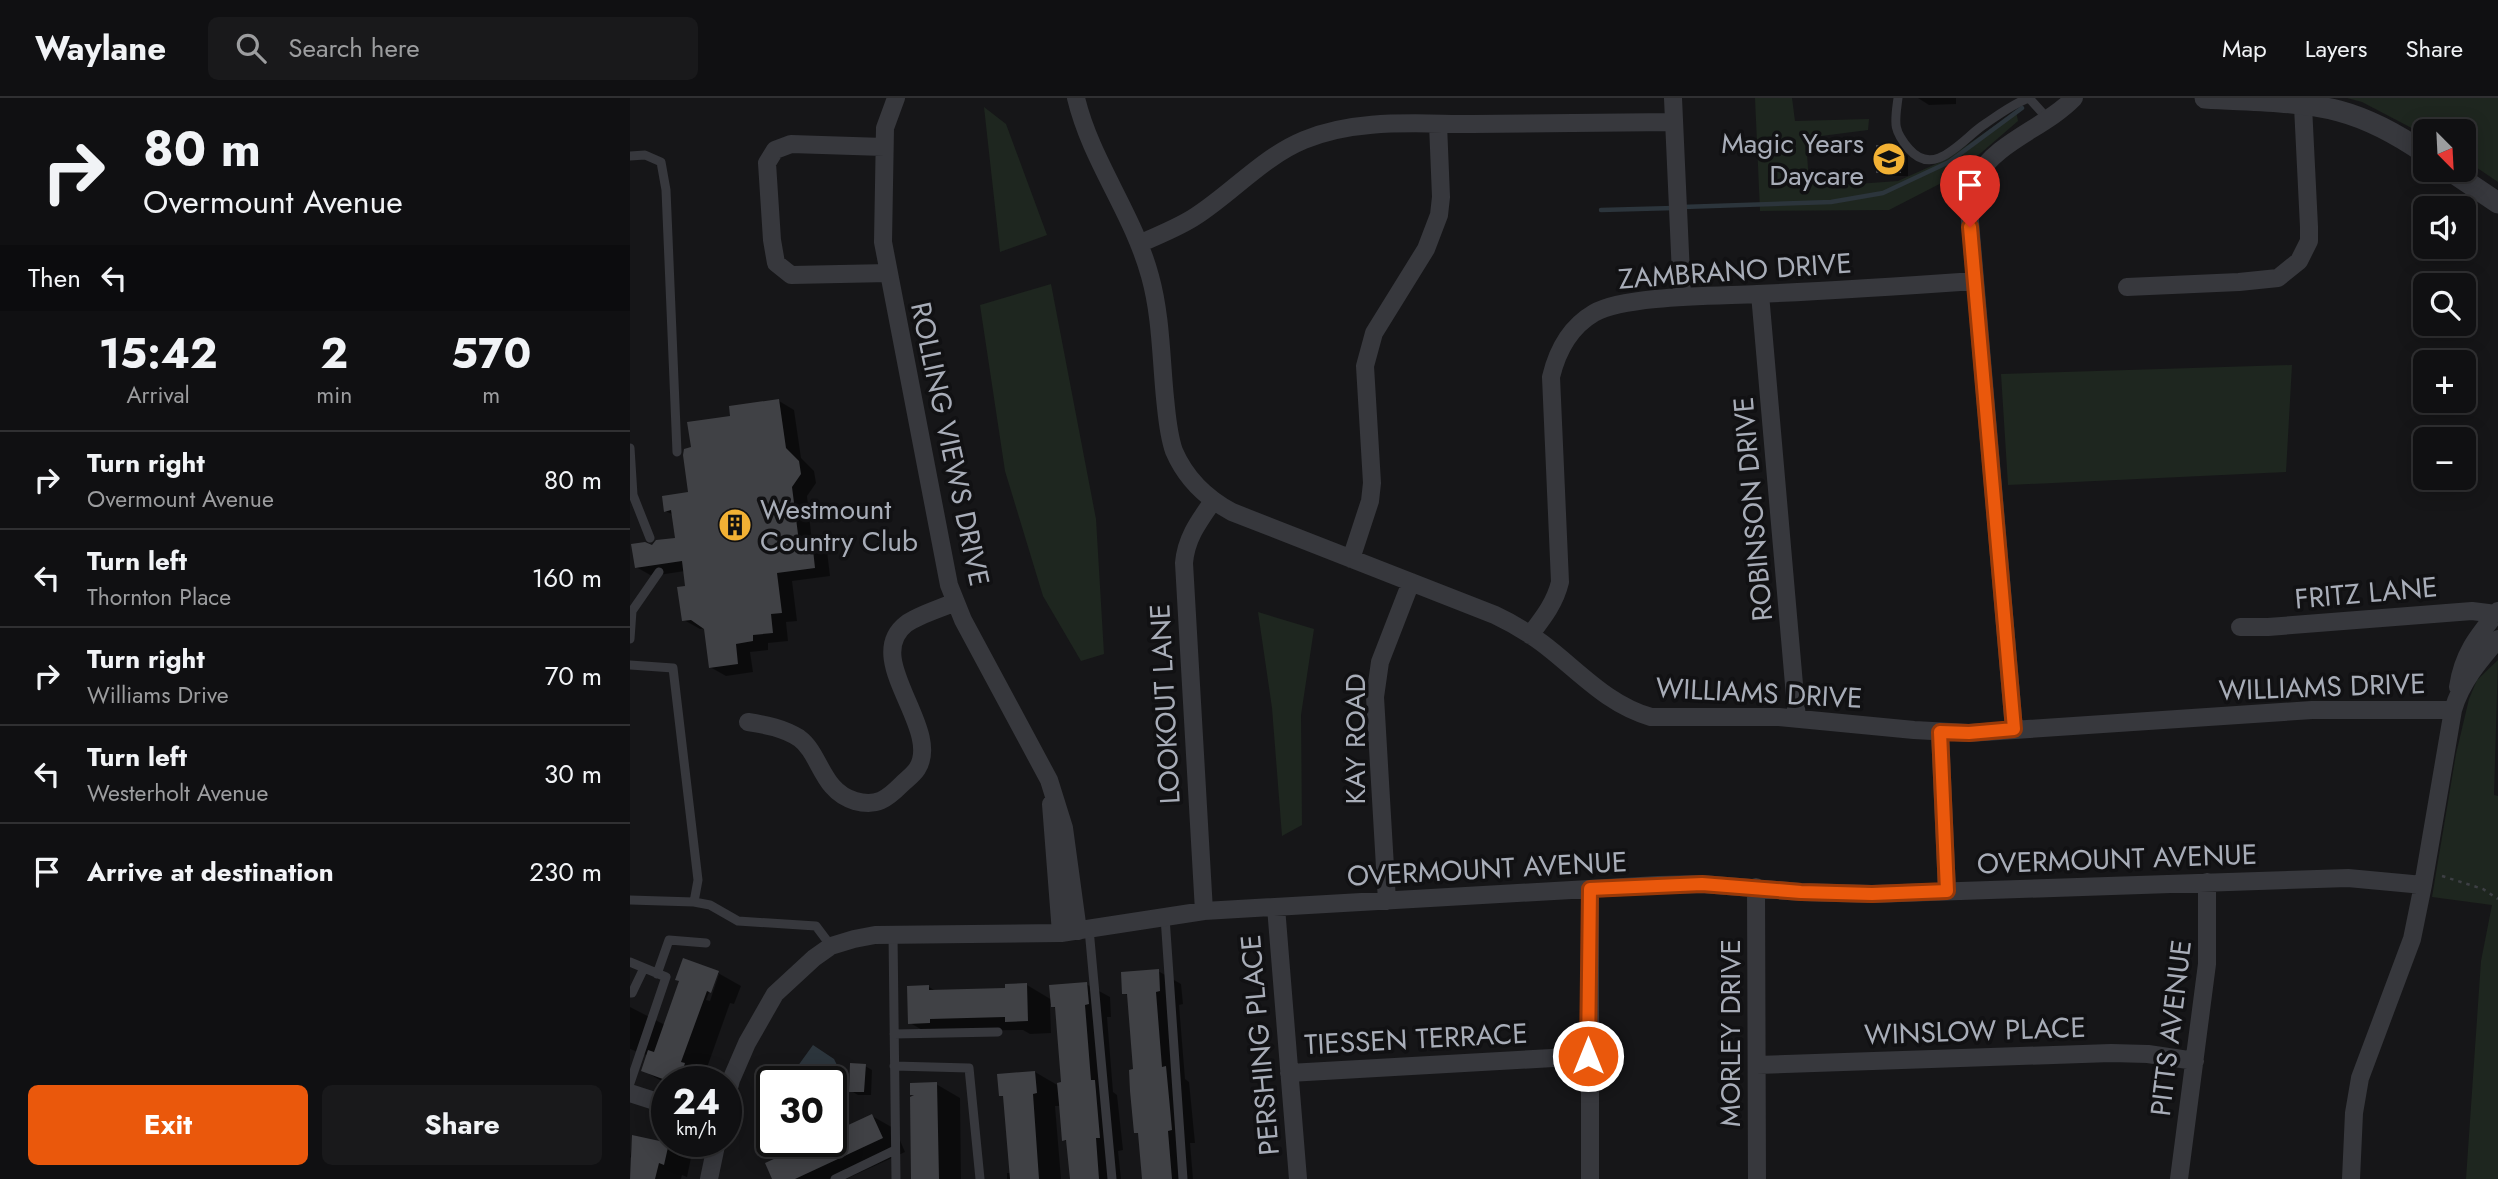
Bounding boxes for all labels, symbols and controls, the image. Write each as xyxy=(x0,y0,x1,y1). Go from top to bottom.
search box xyxy=(208,17,698,80)
text: Waylane xyxy=(35,25,166,72)
icon: search xyxy=(232,29,270,67)
text: Search here xyxy=(288,29,420,67)
text: Map xyxy=(2222,31,2267,66)
text: Layers xyxy=(2305,31,2367,66)
text: Share xyxy=(2405,31,2463,66)
text: 80 m xyxy=(143,114,261,184)
north arrow xyxy=(2413,119,2476,182)
map controls xyxy=(2413,119,2476,490)
place label: Magic Years Daycare xyxy=(1721,123,1864,196)
icon: right xyxy=(28,126,119,217)
school or university icon: Magic Years Daycare xyxy=(1870,140,1908,178)
pin xyxy=(1940,155,2000,227)
icon: arrive xyxy=(1951,166,1989,204)
text: Overmount Avenue xyxy=(143,179,403,225)
button: sound xyxy=(2413,196,2476,259)
street label: ZAMBRANO DRIVE xyxy=(1617,242,1853,300)
text: Then xyxy=(28,259,81,297)
icon: left xyxy=(95,259,133,297)
button: search xyxy=(2413,273,2476,336)
street label: ROLLING VIEWS DRIVE xyxy=(900,298,1000,590)
text: 15:42 xyxy=(99,323,218,384)
text: 2 xyxy=(321,323,348,384)
text: 570 xyxy=(451,323,531,384)
button: + xyxy=(2413,350,2476,413)
text: Arrival xyxy=(126,378,190,412)
text: min xyxy=(316,378,352,412)
text: m xyxy=(482,378,500,412)
street label: ROBINSON DRIVE xyxy=(1723,395,1783,623)
button: − xyxy=(2413,427,2476,490)
text: Turn right xyxy=(87,444,205,482)
icon: right xyxy=(28,461,66,499)
text: 80 m xyxy=(544,461,602,499)
text: Overmount Avenue xyxy=(87,482,274,516)
place label: Westmount Country Club xyxy=(760,489,918,562)
building icon: Westmount Country Club xyxy=(716,506,754,544)
text: Turn left xyxy=(87,542,187,580)
icon: left xyxy=(28,559,66,597)
text: 160 m xyxy=(532,559,602,597)
street label: FRITZ LANE xyxy=(2293,566,2439,620)
text: Thornton Place xyxy=(87,580,231,614)
street label: LOOKOUT LANE xyxy=(1139,603,1191,805)
text: Turn right xyxy=(87,640,205,678)
icon: right xyxy=(28,657,66,695)
text: 70 m xyxy=(545,657,602,695)
street label: WILLIAMS DRIVE xyxy=(2218,663,2426,711)
street label: WILLIAMS DRIVE xyxy=(1655,667,1863,719)
street label: KAY ROAD xyxy=(1335,674,1376,804)
text: Williams Drive xyxy=(87,678,229,712)
text: Turn left xyxy=(87,738,187,776)
icon: left xyxy=(28,755,66,793)
text: 30 m xyxy=(544,755,602,793)
text: Westerholt Avenue xyxy=(87,776,268,810)
street label: OVERMOUNT AVENUE xyxy=(1976,834,2258,884)
street label: OVERMOUNT AVENUE xyxy=(1346,841,1628,897)
icon: arrive xyxy=(28,853,66,891)
text: Arrive at destination xyxy=(87,853,334,891)
text: 230 m xyxy=(529,853,602,891)
street label: PERSHING PLACE xyxy=(1230,933,1290,1157)
street label: PITTS AVENUE xyxy=(2140,938,2202,1118)
street label: MORLEY DRIVE xyxy=(1710,939,1751,1127)
street label: WINSLOW PLACE xyxy=(1863,1007,2087,1055)
street label: TIESSEN TERRACE xyxy=(1303,1013,1529,1065)
position arrow xyxy=(1551,1019,1625,1093)
speed limit sign: 30 xyxy=(756,1066,847,1157)
text: 24 xyxy=(673,1077,720,1127)
button: Exit xyxy=(28,1085,308,1165)
button: Share xyxy=(322,1085,602,1165)
text: km/h xyxy=(676,1116,717,1142)

